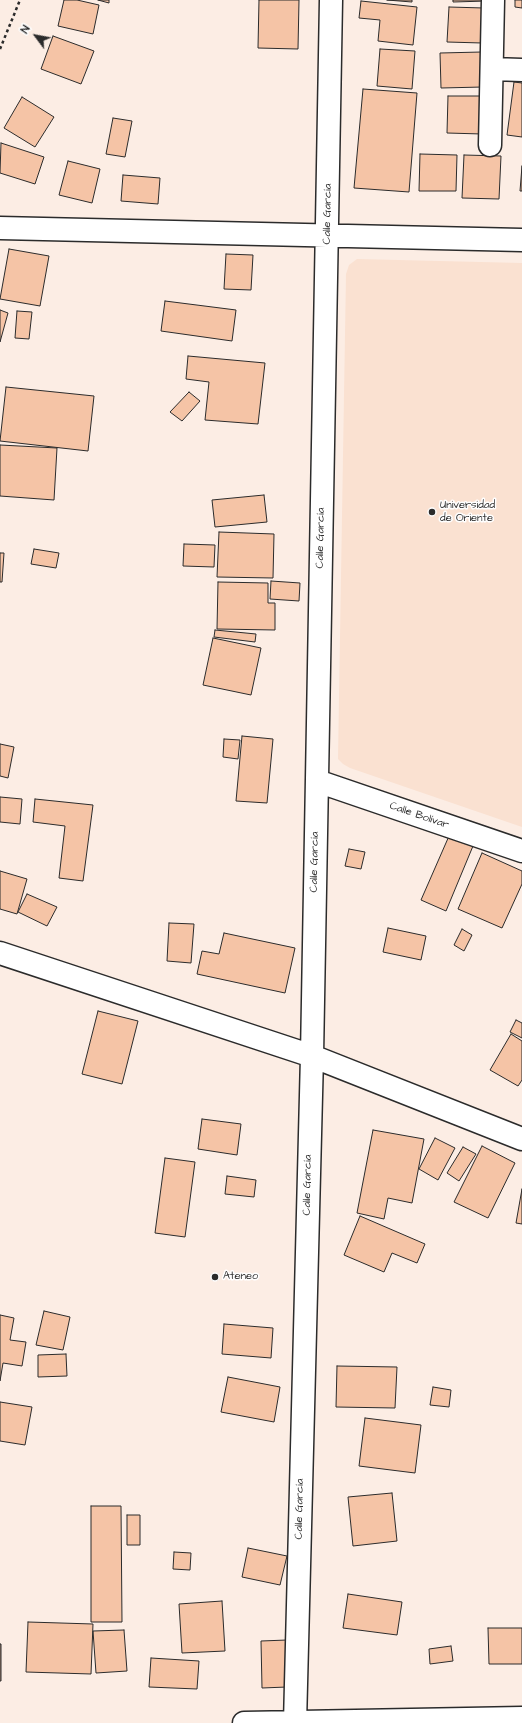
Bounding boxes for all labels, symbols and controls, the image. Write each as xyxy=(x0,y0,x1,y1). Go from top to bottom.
north arrow xyxy=(16,16,56,56)
text: N xyxy=(17,22,34,36)
street label: Calle García xyxy=(321,184,335,244)
place label: Universidad de Oriente xyxy=(440,499,495,525)
marker: Universidad de Oriente xyxy=(427,507,437,517)
street label: Calle García xyxy=(314,508,328,568)
street label: Calle Bolívar xyxy=(388,800,450,832)
street label: Calle García xyxy=(308,832,322,892)
street label: Calle García xyxy=(301,1155,315,1215)
place label: Ateneo xyxy=(223,1270,258,1284)
marker: Ateneo xyxy=(210,1272,220,1282)
street label: Calle García xyxy=(293,1479,307,1539)

